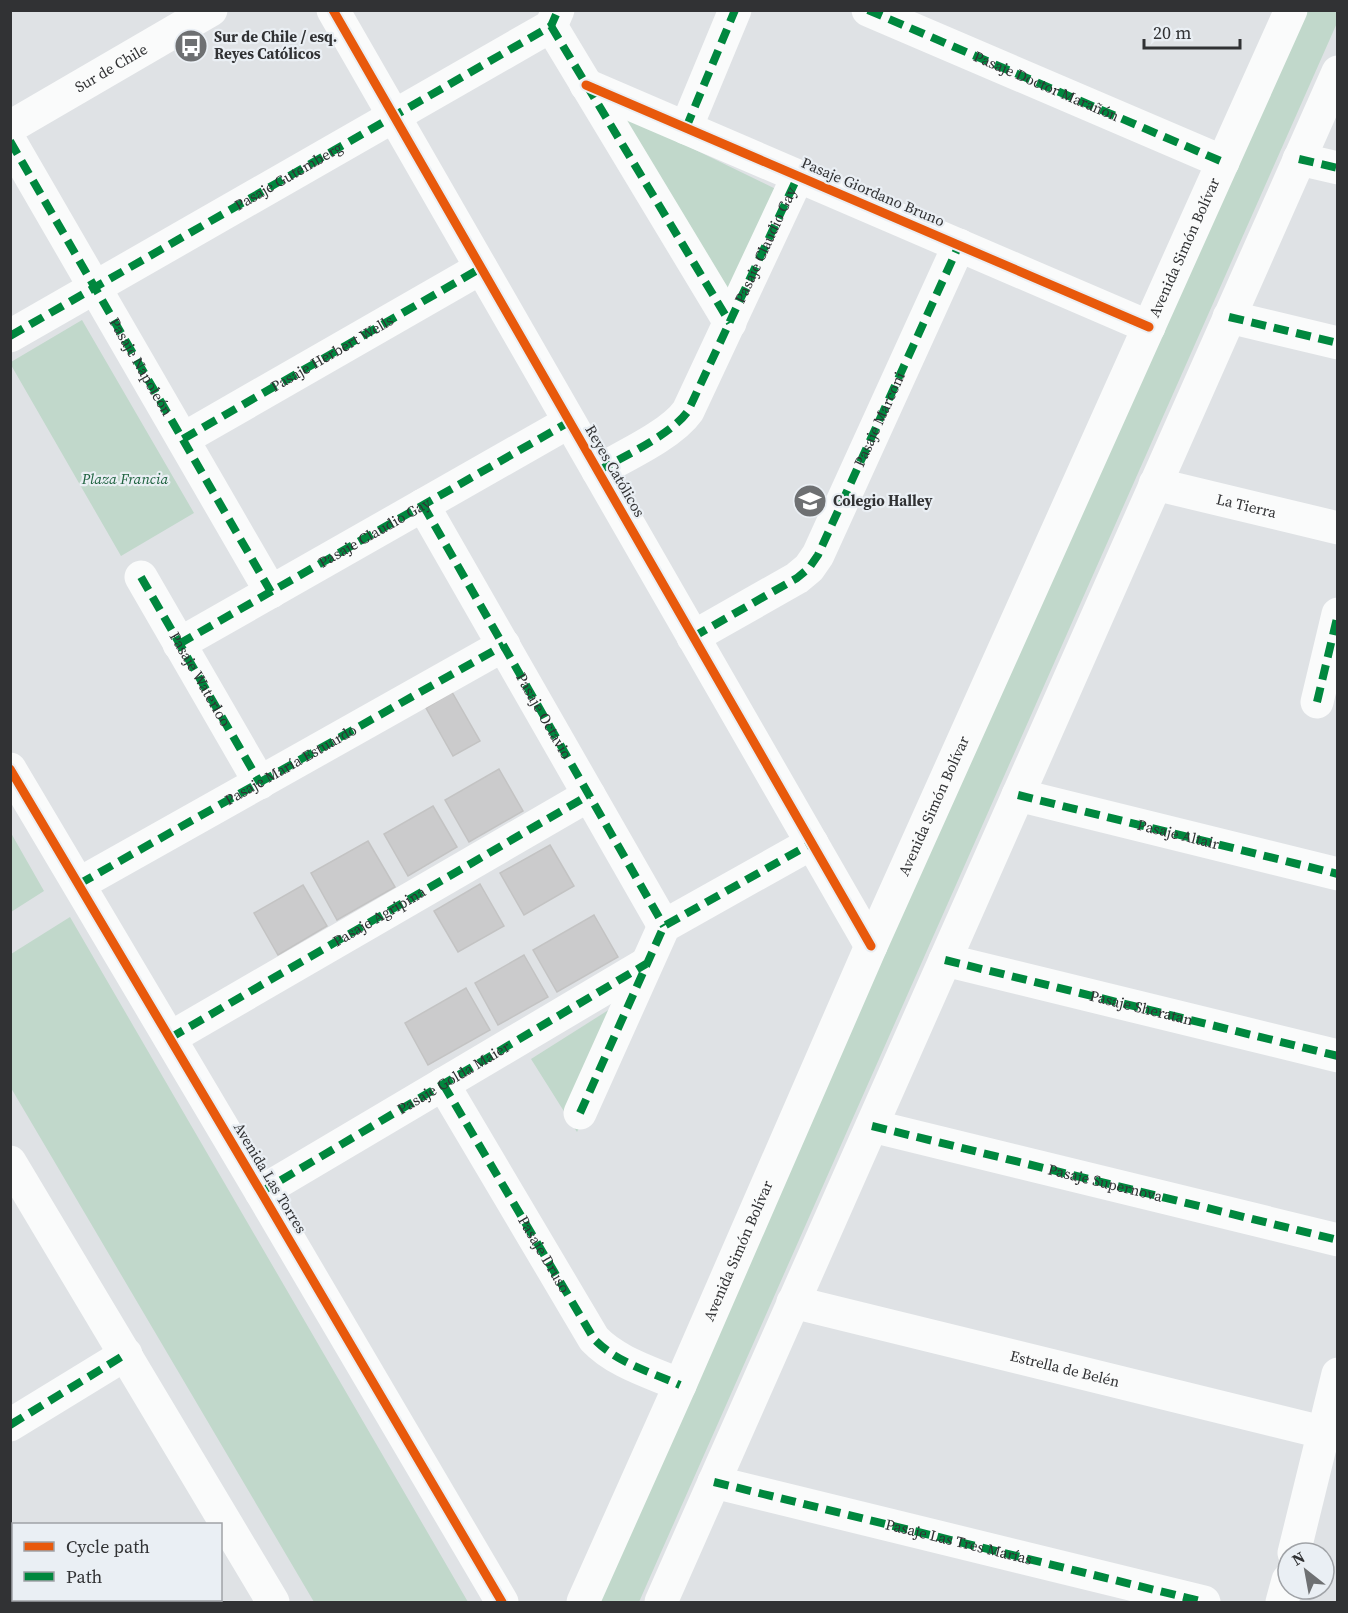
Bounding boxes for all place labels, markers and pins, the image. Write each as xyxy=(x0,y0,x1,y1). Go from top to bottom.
place label: Sur de Chile / esq. Reyes Católicos xyxy=(214,26,337,64)
bus stop icon: Sur de Chile / esq. Reyes Católicos xyxy=(173,28,209,64)
school or university icon: Colegio Halley xyxy=(792,483,828,519)
place label: Colegio Halley xyxy=(833,490,933,511)

